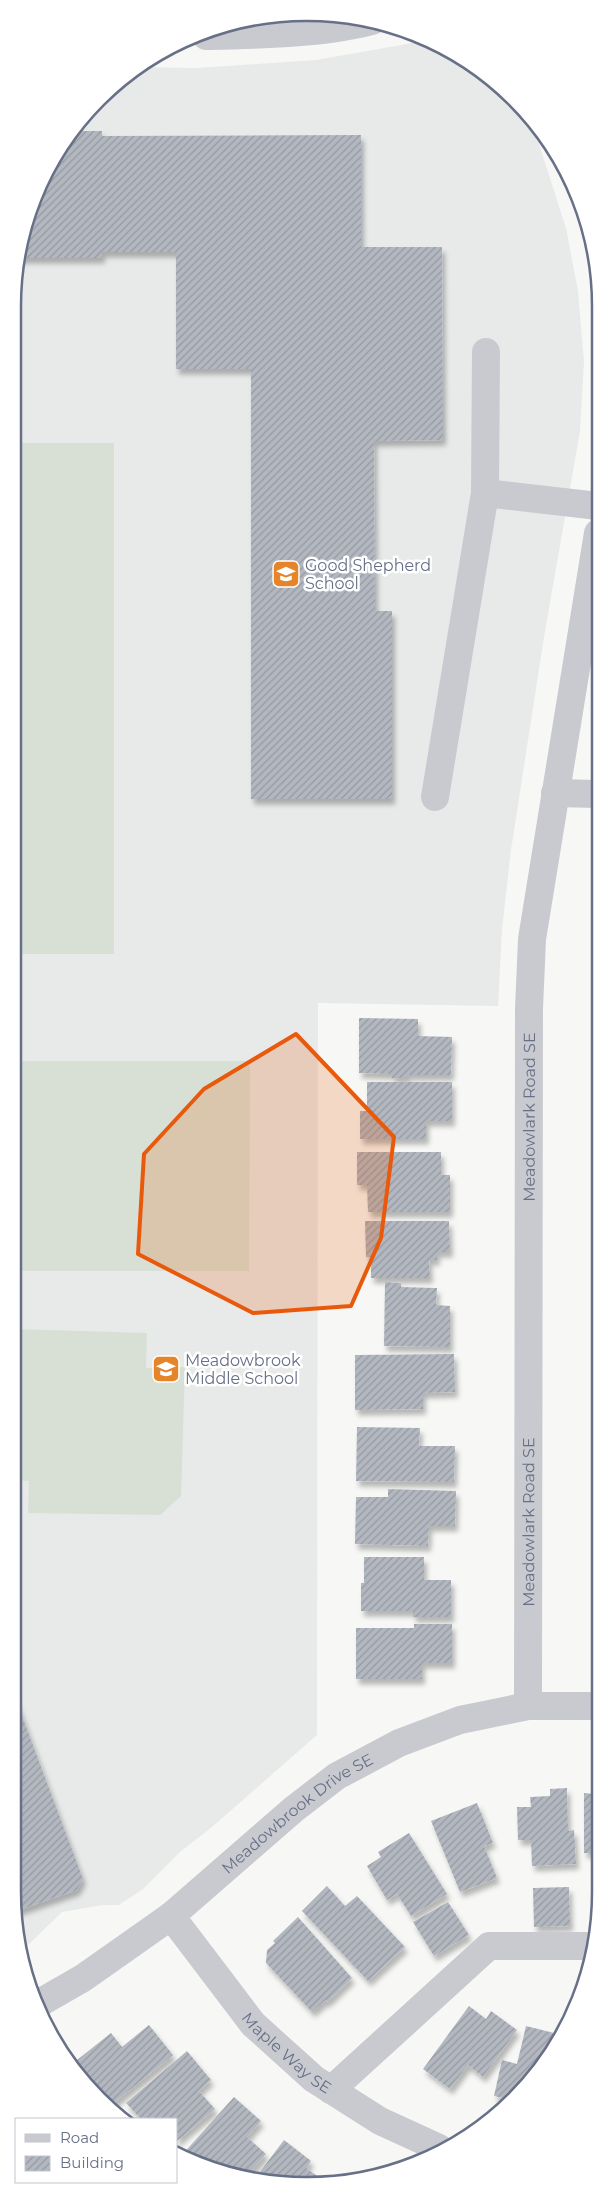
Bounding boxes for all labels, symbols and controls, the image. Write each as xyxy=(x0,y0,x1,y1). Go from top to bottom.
place label: Good Shepherd School xyxy=(305,556,431,593)
school or university icon: Good Shepherd School xyxy=(271,559,301,589)
street label: Meadowlark Road SE xyxy=(519,1032,538,1202)
place label: Meadowbrook Middle School xyxy=(185,1351,301,1388)
school or university icon: Meadowbrook Middle School xyxy=(151,1354,181,1384)
street label: Meadowlark Road SE xyxy=(519,1437,538,1607)
street label: Meadowbrook Drive SE xyxy=(217,1749,376,1877)
street label: Maple Way SE xyxy=(238,2009,335,2097)
legend xyxy=(15,2118,178,2183)
text: Road xyxy=(60,2128,99,2147)
text: Building xyxy=(60,2153,124,2172)

